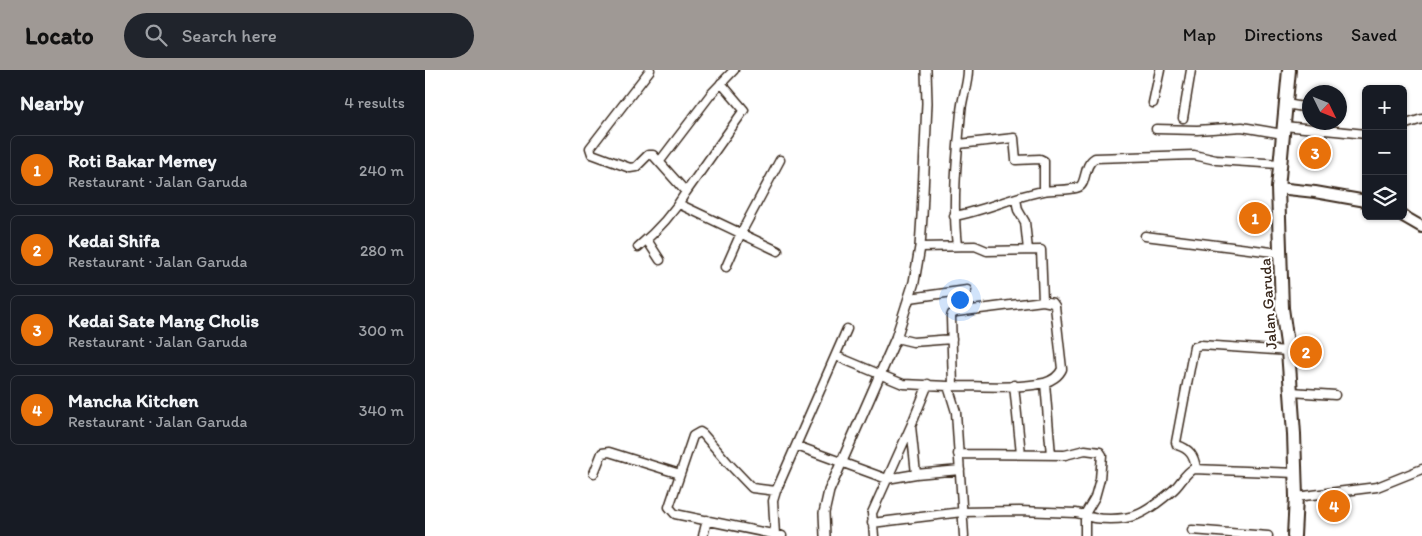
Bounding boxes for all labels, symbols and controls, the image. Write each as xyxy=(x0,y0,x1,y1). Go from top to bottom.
search box xyxy=(124,13,474,58)
text: Locato xyxy=(25,21,94,50)
icon: search xyxy=(142,21,170,49)
text: Search here xyxy=(182,24,277,47)
text: Map xyxy=(1183,24,1216,46)
text: Directions xyxy=(1244,24,1323,46)
text: Saved xyxy=(1351,24,1397,46)
north arrow xyxy=(1302,85,1347,130)
map controls xyxy=(1362,85,1407,220)
button: + xyxy=(1362,85,1407,130)
text: Nearby xyxy=(20,90,84,115)
text: 4 results xyxy=(344,93,405,112)
button: − xyxy=(1362,130,1407,175)
pin: 3 xyxy=(1299,134,1331,172)
text: Roti Bakar Memey xyxy=(68,149,216,172)
text: 1 xyxy=(33,161,41,180)
text: 240 m xyxy=(359,161,404,180)
text: Restaurant · Jalan Garuda xyxy=(68,172,247,191)
button: layers xyxy=(1362,175,1407,220)
pin: 1 xyxy=(1239,199,1271,237)
text: Kedai Shifa xyxy=(68,229,160,252)
text: 2 xyxy=(33,241,41,260)
text: 280 m xyxy=(360,241,404,260)
text: Restaurant · Jalan Garuda xyxy=(68,252,247,271)
street label: Jalan Garuda xyxy=(1255,258,1281,350)
your location xyxy=(947,287,973,313)
text: Kedai Sate Mang Cholis xyxy=(68,309,259,332)
text: 3 xyxy=(33,321,41,340)
text: 300 m xyxy=(359,321,404,340)
text: Restaurant · Jalan Garuda xyxy=(68,332,247,351)
pin: 2 xyxy=(1290,333,1322,371)
text: Mancha Kitchen xyxy=(68,389,199,412)
text: 4 xyxy=(32,401,42,420)
text: 340 m xyxy=(359,401,404,420)
text: Restaurant · Jalan Garuda xyxy=(68,412,247,431)
pin: 4 xyxy=(1318,487,1350,525)

